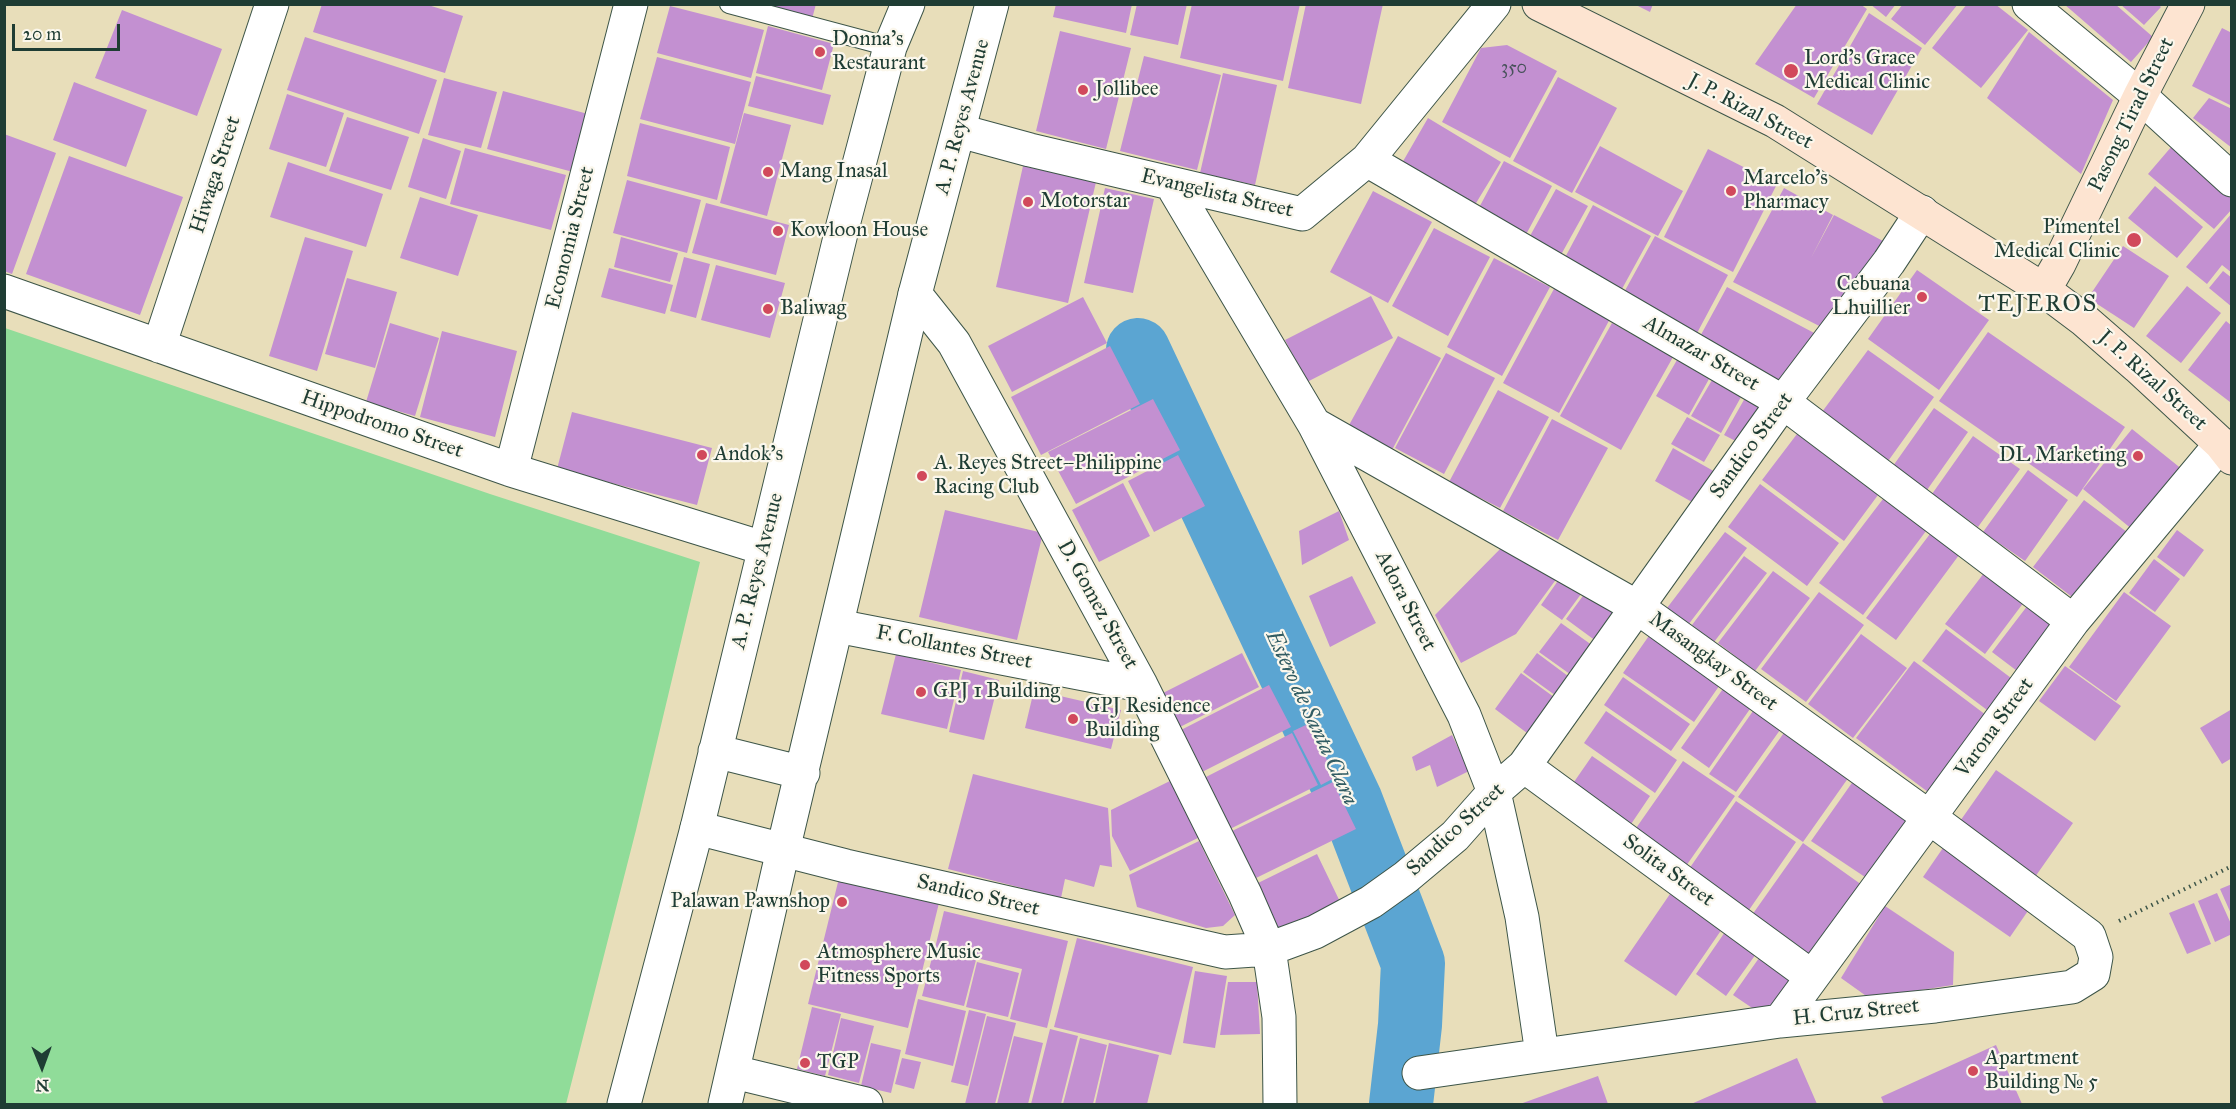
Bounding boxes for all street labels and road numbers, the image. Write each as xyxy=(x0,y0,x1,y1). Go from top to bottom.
street label: Pasong Tirad Street xyxy=(2084,34,2180,196)
street label: A. P. Reyes Avenue xyxy=(930,37,996,197)
street label: J. P. Rizal Street xyxy=(1683,68,1817,156)
street label: Hiwaga Street xyxy=(185,113,247,237)
street label: Economia Street xyxy=(541,164,601,312)
street label: Evangelista Street xyxy=(1138,164,1296,224)
street label: Almazar Street xyxy=(1639,311,1763,397)
street label: J. P. Rizal Street xyxy=(2092,325,2212,437)
street label: Hippodromo Street xyxy=(298,385,466,465)
street label: Sandico Street xyxy=(1705,388,1799,504)
street label: A. P. Reyes Avenue xyxy=(726,490,790,652)
street label: D. Gomez Street xyxy=(1051,536,1143,674)
street label: Adora Street xyxy=(1369,547,1441,655)
street label: Masangkay Street xyxy=(1644,607,1782,717)
street label: F. Collantes Street xyxy=(874,621,1034,675)
street label: Varona Street xyxy=(1950,673,2040,783)
street label: Sandico Street xyxy=(1402,778,1510,882)
street label: Solita Street xyxy=(1617,829,1719,913)
street label: Sandico Street xyxy=(914,870,1042,922)
street label: H. Cruz Street xyxy=(1792,994,1920,1032)

